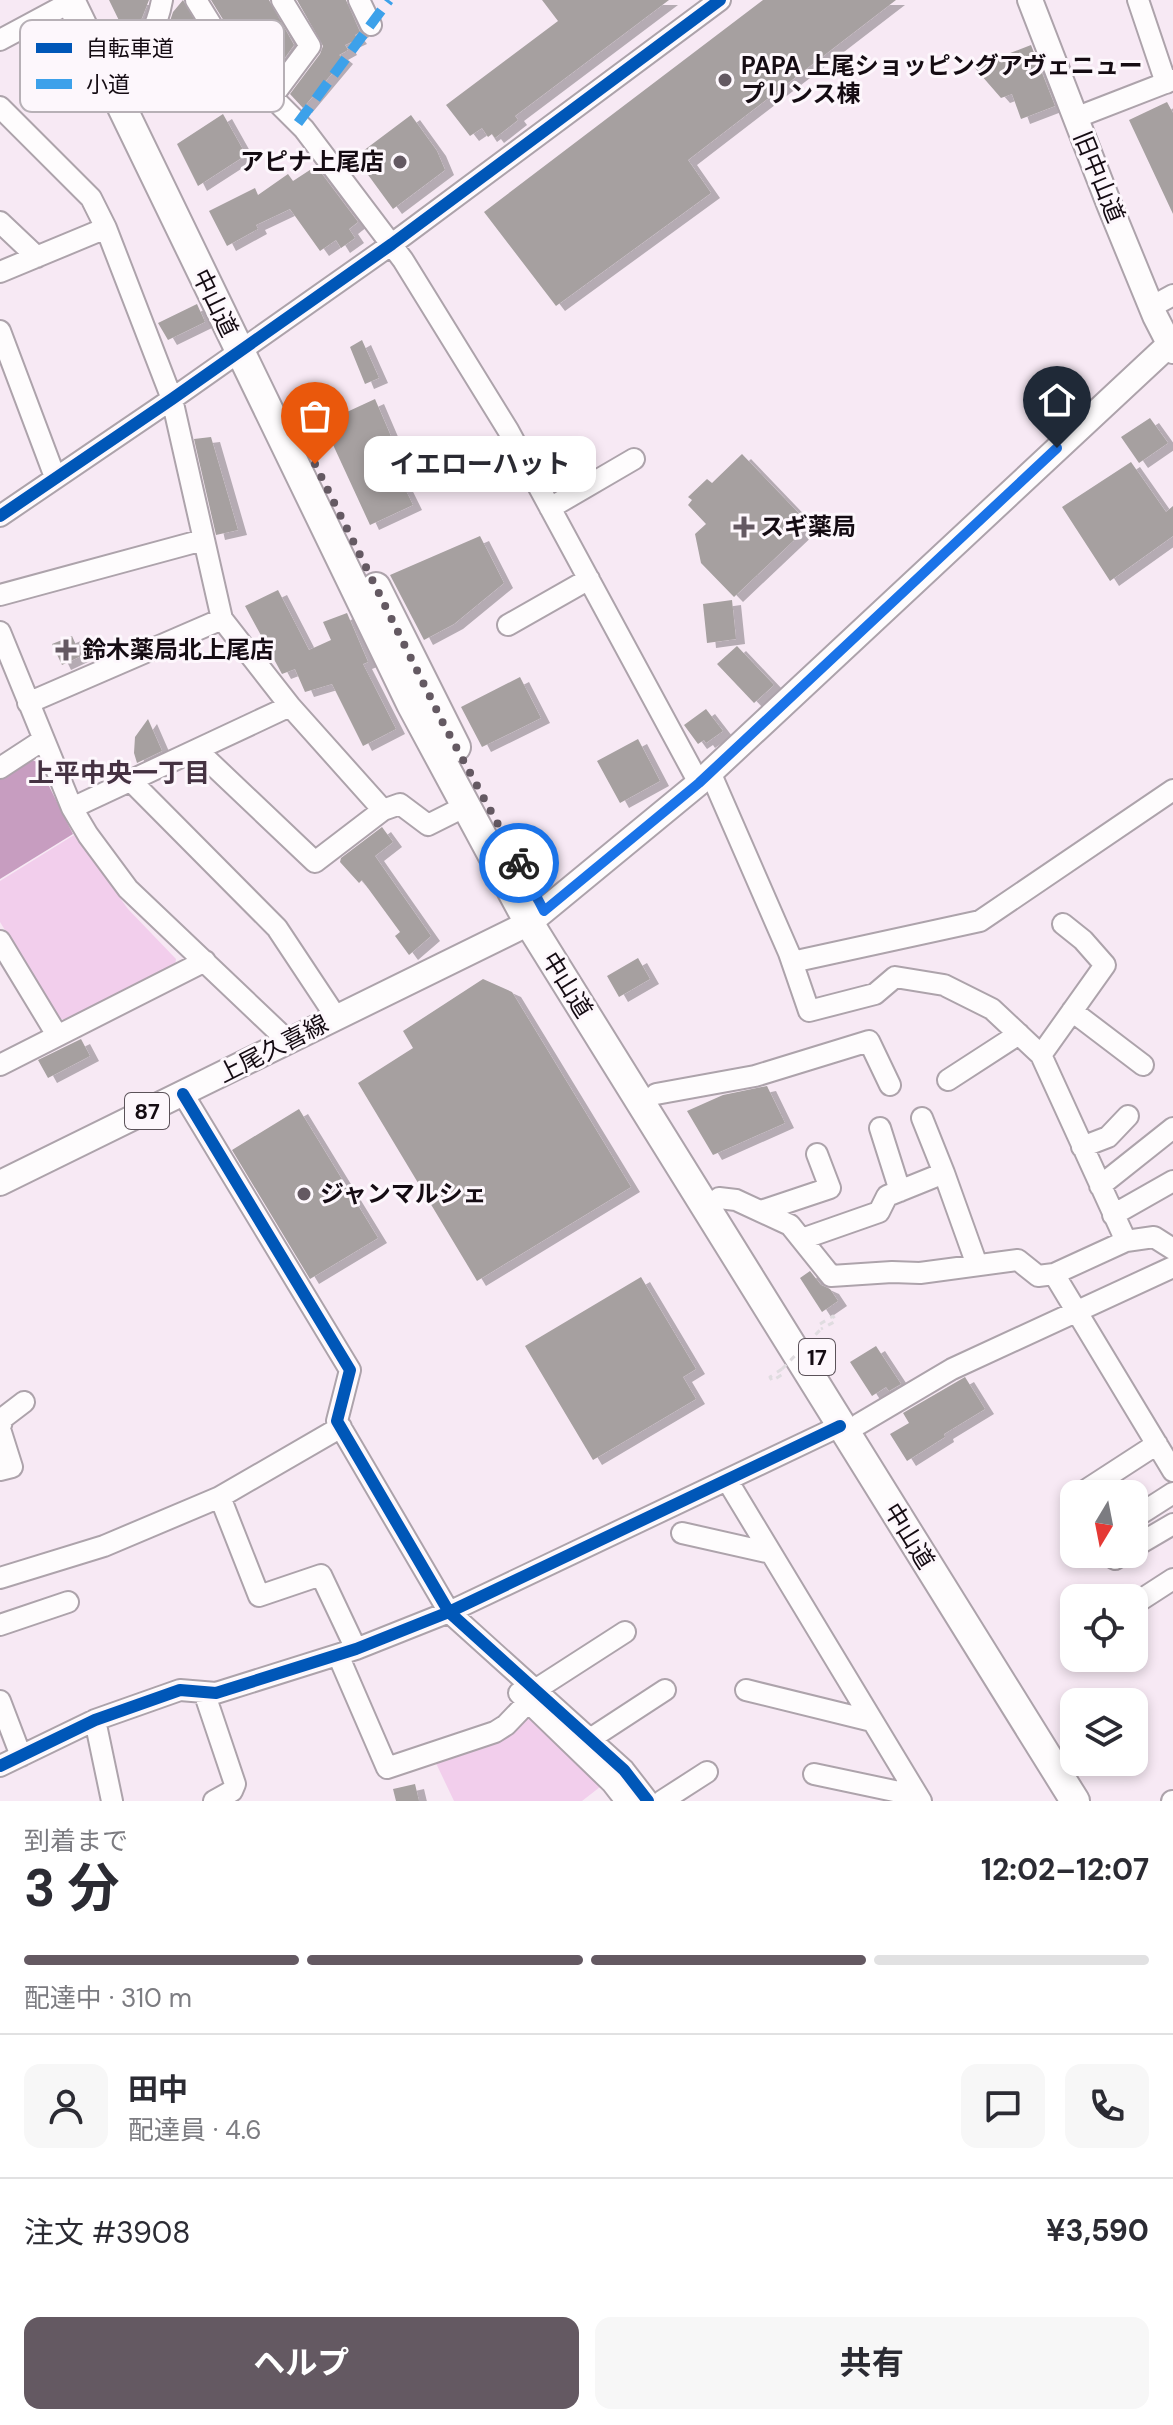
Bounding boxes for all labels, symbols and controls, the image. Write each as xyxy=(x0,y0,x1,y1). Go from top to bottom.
legend xyxy=(20,20,284,112)
text: 自転車道 xyxy=(86,34,174,63)
place label: PAPA 上尾ショッピングアヴェニュー プリンス棟 xyxy=(741,50,1143,109)
text: 小道 xyxy=(86,70,130,99)
marker: PAPA 上尾ショッピングアヴェニュー プリンス棟 xyxy=(716,71,734,89)
street label: 旧中山道 xyxy=(1067,127,1132,227)
place label: アピナ上尾店 xyxy=(240,146,384,177)
marker: アピナ上尾店 xyxy=(391,153,409,171)
street label: 中山道 xyxy=(186,264,245,342)
pin xyxy=(1023,366,1091,448)
icon: home xyxy=(1035,378,1079,422)
pin xyxy=(281,382,349,464)
icon: bag xyxy=(293,394,337,438)
callout: イエローハット xyxy=(363,436,595,492)
text: イエローハット xyxy=(389,447,571,481)
place label: スギ薬局 xyxy=(760,511,856,542)
marker: スギ薬局 xyxy=(735,518,753,536)
place label: 鈴木薬局北上尾店 xyxy=(82,634,274,665)
marker: 鈴木薬局北上尾店 xyxy=(57,641,75,659)
district label: 上平中央一丁目 xyxy=(28,756,210,790)
courier xyxy=(479,823,559,903)
icon: bike xyxy=(497,841,541,885)
street label: 中山道 xyxy=(535,946,600,1023)
street label: 上尾久喜線 xyxy=(212,1008,333,1090)
road number: 87 xyxy=(125,1093,169,1129)
place label: ジャンマルシェ xyxy=(320,1178,487,1209)
marker: ジャンマルシェ xyxy=(295,1185,313,1203)
road number: 17 xyxy=(799,1339,835,1375)
north arrow xyxy=(1060,1480,1148,1568)
map controls xyxy=(1060,1480,1148,1776)
street label: 中山道 xyxy=(877,1497,942,1574)
button: locate xyxy=(1060,1584,1148,1672)
button: layers xyxy=(1060,1688,1148,1776)
text: 到着まで xyxy=(24,1824,128,1858)
text: 12:02–12:07 xyxy=(981,1850,1149,1889)
text: 3 分 xyxy=(24,1854,120,1922)
text: 配達中 · 310 m xyxy=(24,1981,192,2015)
button: person xyxy=(24,2064,108,2148)
button: chat xyxy=(961,2064,1045,2148)
button: phone xyxy=(1065,2064,1149,2148)
text: 田中 xyxy=(128,2070,188,2109)
text: 配達員 · 4.6 xyxy=(128,2113,261,2147)
text: ¥3,590 xyxy=(1046,2211,1149,2250)
text: 注文 #3908 xyxy=(24,2213,191,2252)
button: ヘルプ xyxy=(24,2317,579,2409)
button: 共有 xyxy=(595,2317,1149,2409)

